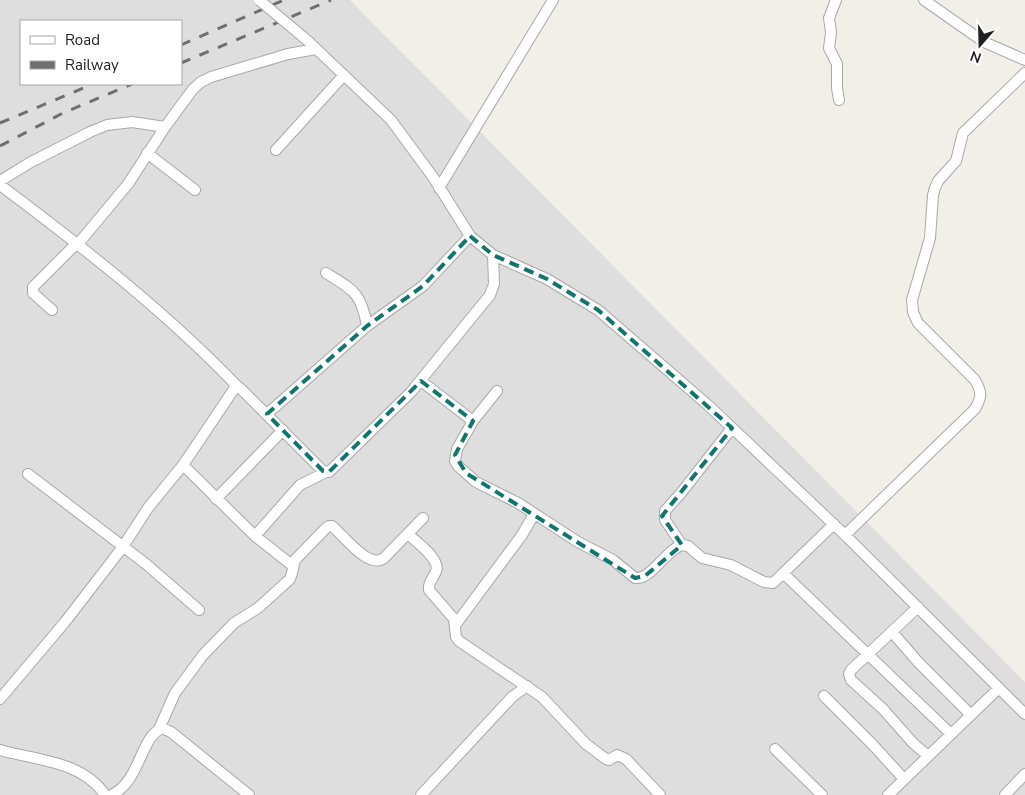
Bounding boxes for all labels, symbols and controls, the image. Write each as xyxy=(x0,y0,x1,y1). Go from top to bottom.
legend xyxy=(20,20,182,85)
north arrow xyxy=(955,20,1005,70)
text: Road xyxy=(65,30,100,50)
text: N xyxy=(968,46,984,67)
text: Railway xyxy=(65,55,119,75)

